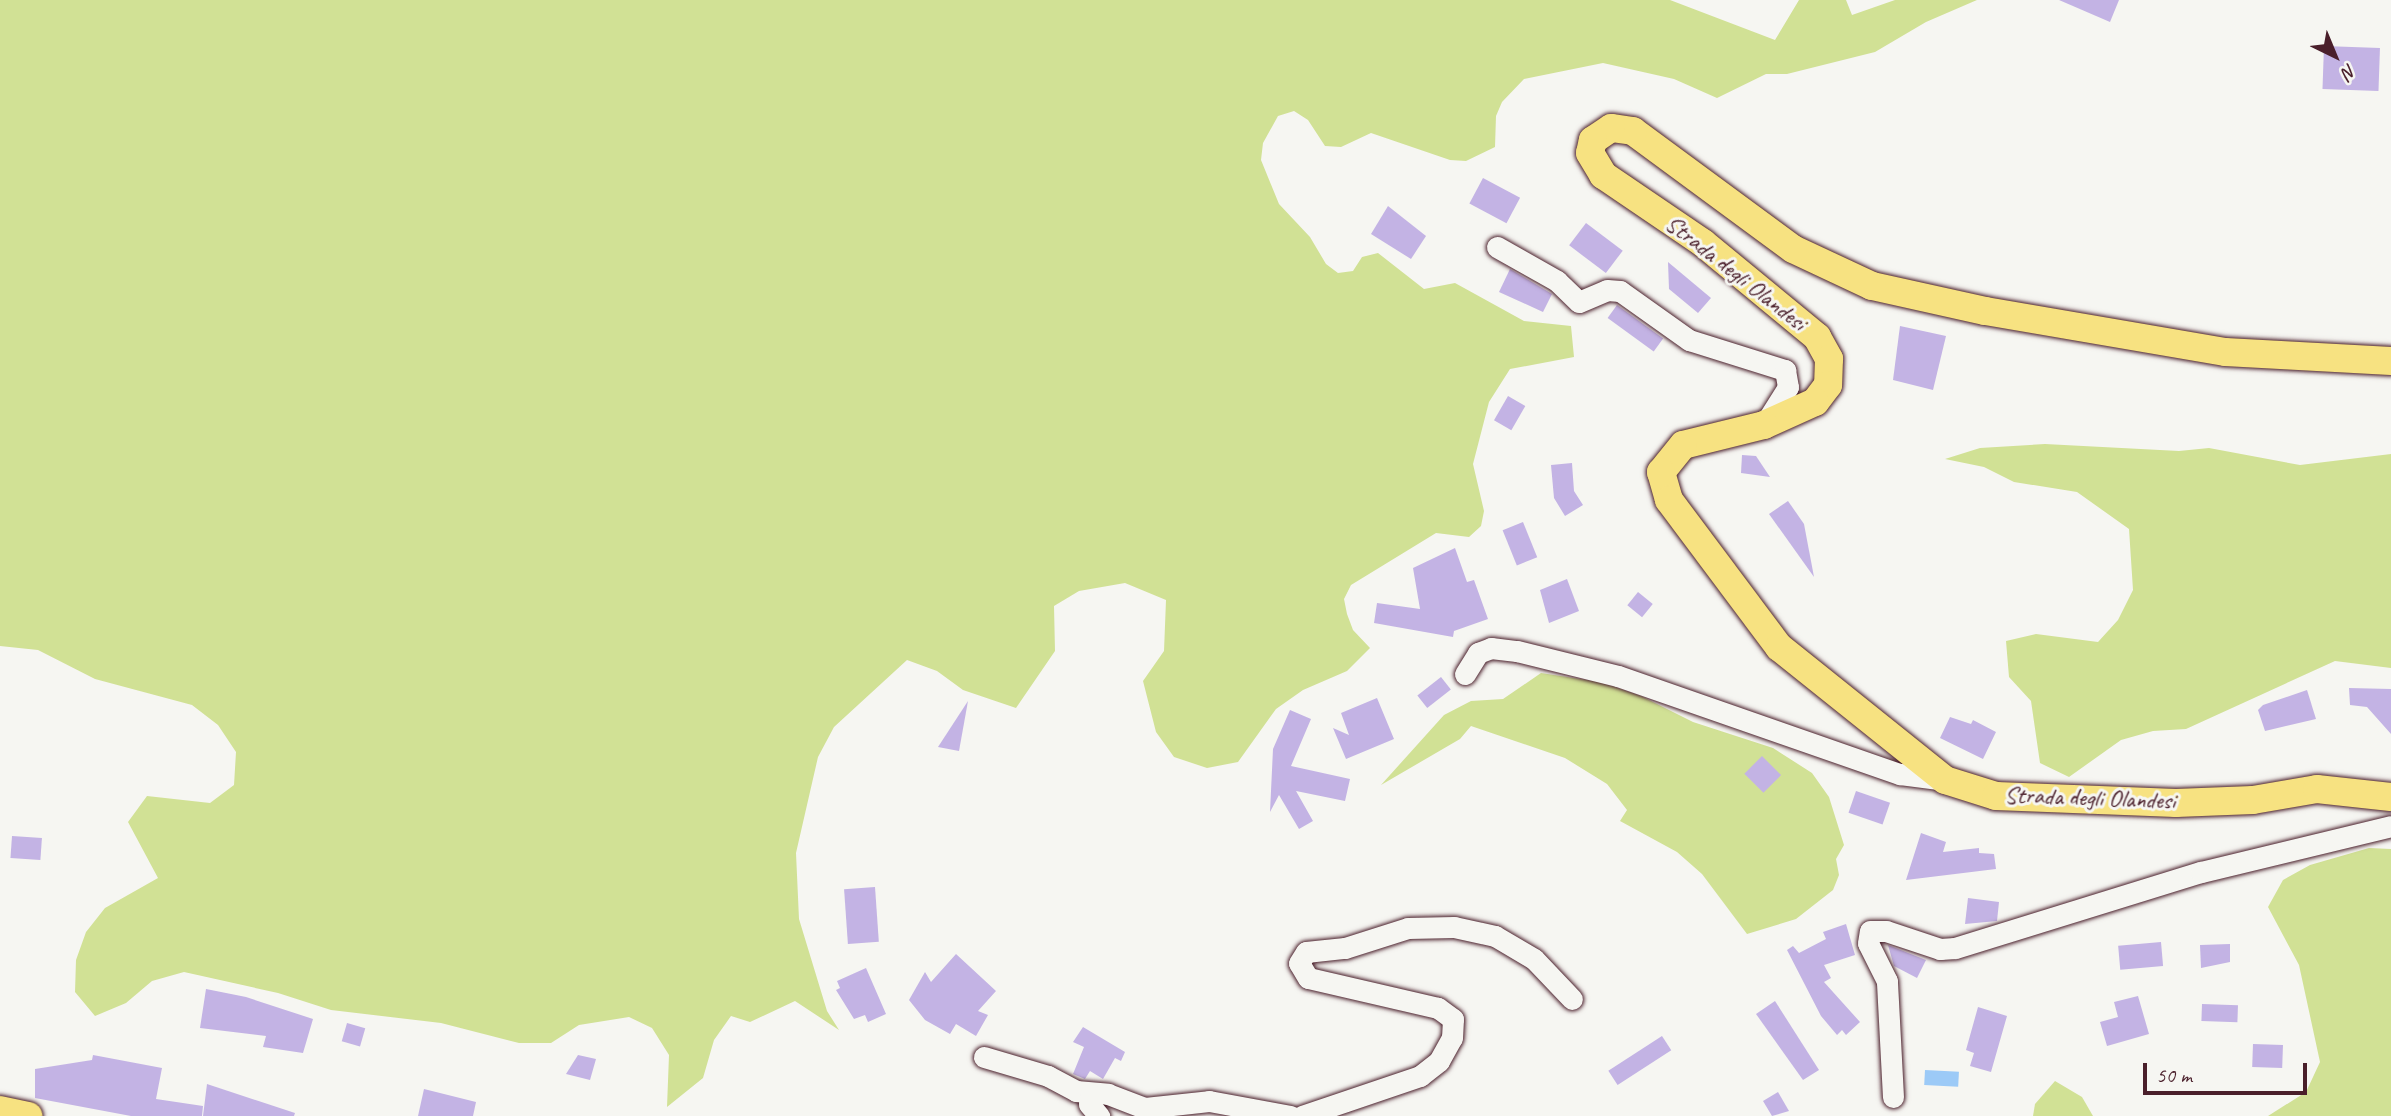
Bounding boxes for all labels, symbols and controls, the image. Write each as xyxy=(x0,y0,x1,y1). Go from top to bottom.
north arrow xyxy=(2300,21,2370,91)
text: N xyxy=(2337,59,2362,84)
street label: Strada degli Olandesi xyxy=(1659,209,1813,337)
street label: Strada degli Olandesi xyxy=(2004,781,2176,815)
scale bar xyxy=(2146,1050,2310,1094)
text: 50 m xyxy=(2156,1062,2192,1088)

